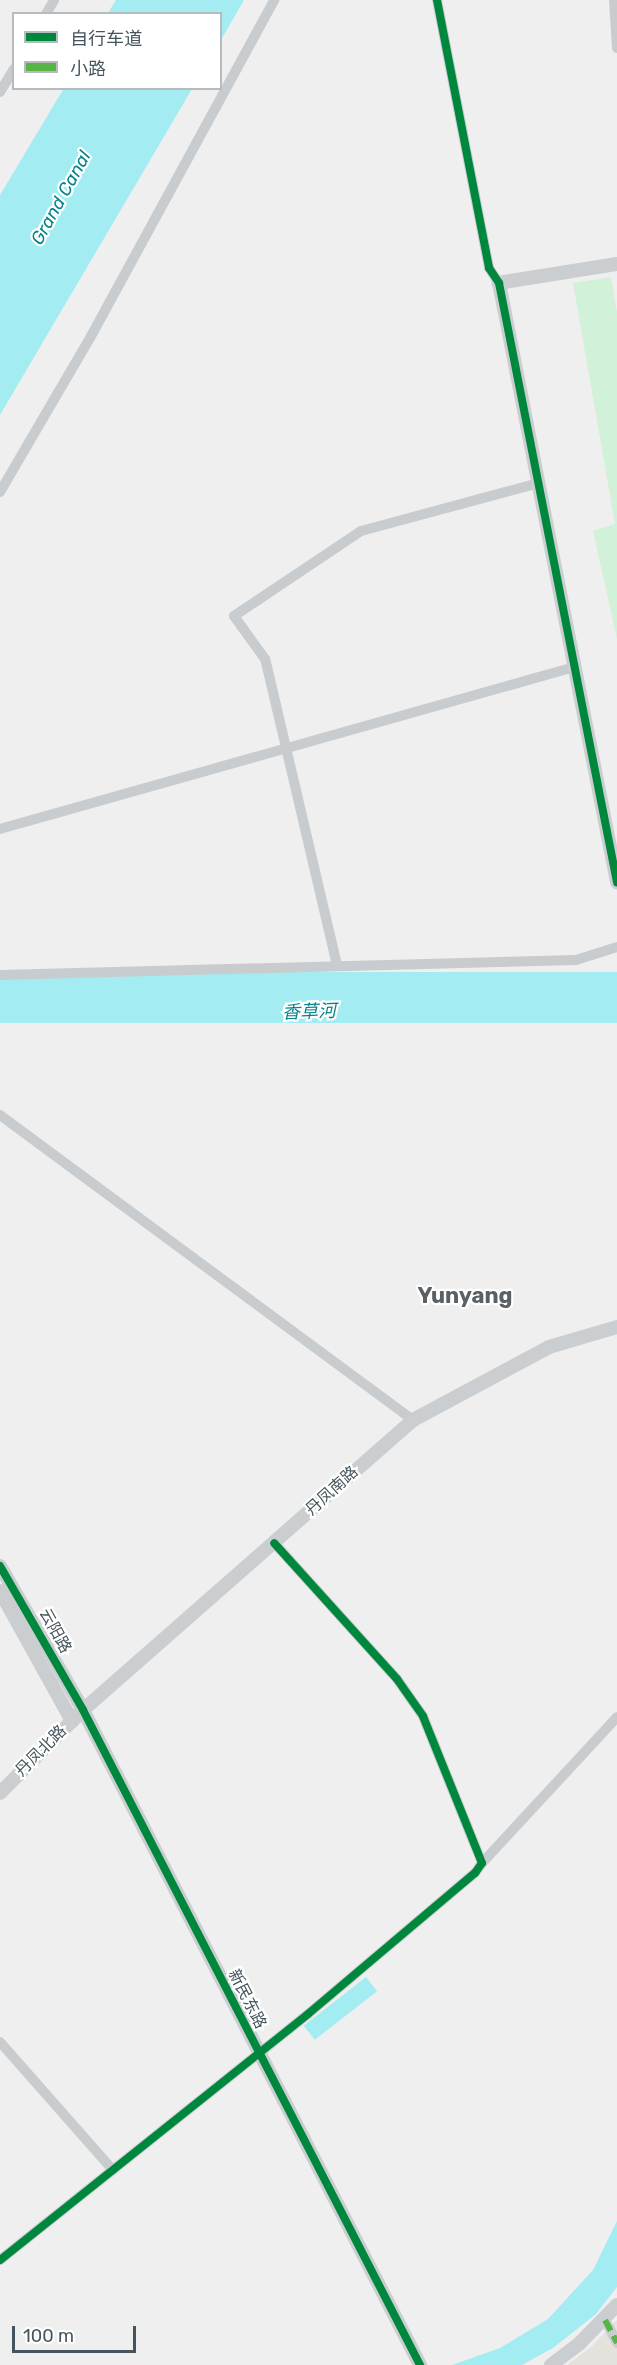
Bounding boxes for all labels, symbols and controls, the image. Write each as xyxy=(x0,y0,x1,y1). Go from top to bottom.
legend xyxy=(12,12,222,90)
text: 自行车道 xyxy=(70,28,142,50)
text: 小路 xyxy=(70,58,106,80)
water label: Grand Canal xyxy=(26,147,96,249)
water label: 香草河 xyxy=(282,1000,336,1024)
district label: Yunyang xyxy=(417,1283,513,1309)
street label: 丹凤南路 xyxy=(302,1462,362,1520)
street label: 云阳路 xyxy=(35,1605,75,1657)
street label: 丹凤北路 xyxy=(12,1722,70,1780)
street label: 新民东路 xyxy=(224,1966,270,2032)
scale bar xyxy=(15,2314,140,2352)
text: 100 m xyxy=(23,2325,74,2347)

